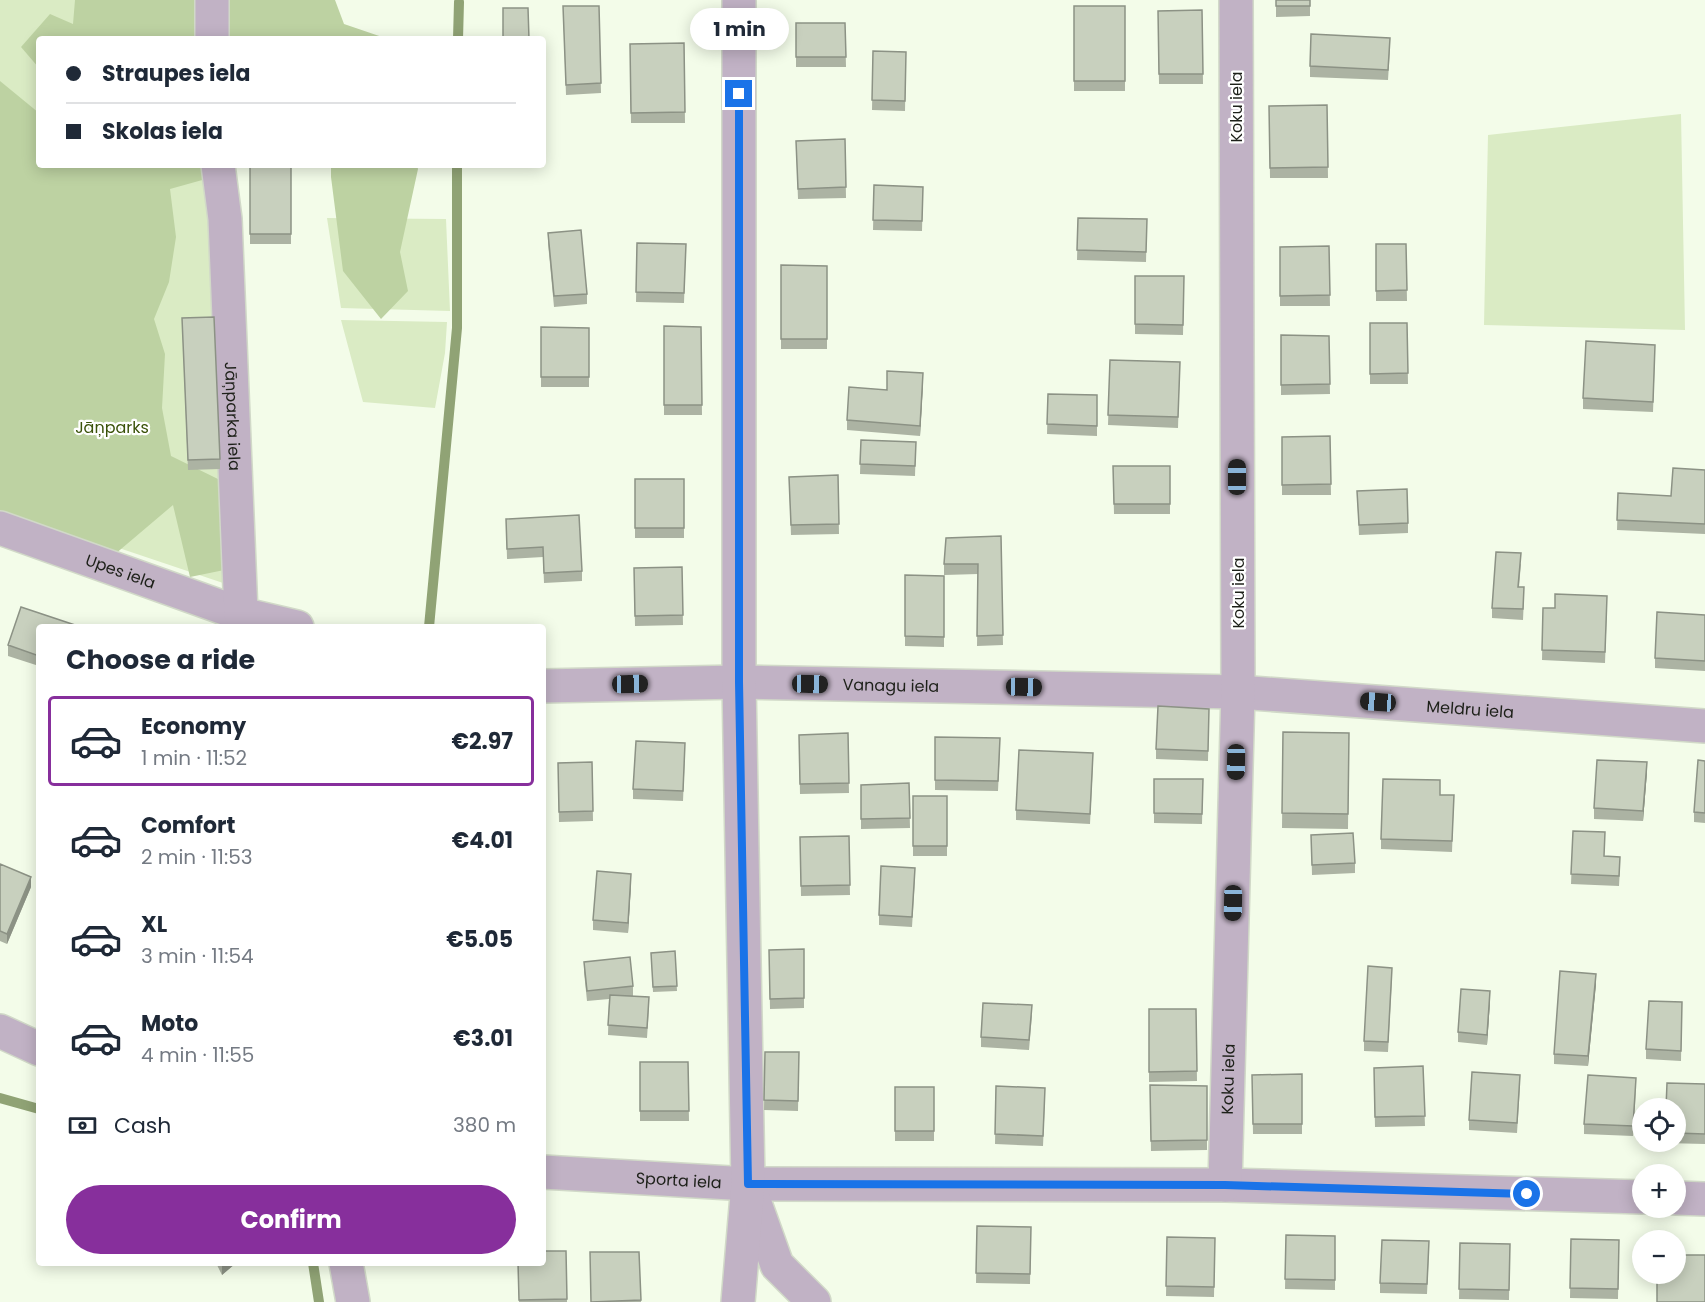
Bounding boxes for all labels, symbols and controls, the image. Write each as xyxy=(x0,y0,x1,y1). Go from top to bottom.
callout: 1 min xyxy=(690,7,789,49)
text: 1 min xyxy=(713,15,766,43)
text: Straupes iela xyxy=(102,58,251,89)
street label: Koku iela xyxy=(1225,71,1248,143)
route end xyxy=(725,80,752,107)
text: Skolas iela xyxy=(102,116,223,147)
street label: Jāņparka iela xyxy=(219,361,246,471)
park label: Jāņparks xyxy=(75,416,149,439)
car xyxy=(1228,459,1246,495)
street label: Upes iela xyxy=(82,548,159,595)
street label: Koku iela xyxy=(1227,557,1250,629)
text: Choose a ride xyxy=(66,641,255,678)
street label: Vanagu iela xyxy=(842,673,939,698)
car xyxy=(612,675,648,693)
car xyxy=(792,675,828,693)
car xyxy=(1006,678,1042,696)
car xyxy=(1359,692,1397,712)
street label: Meldru iela xyxy=(1426,695,1515,724)
text: Economy xyxy=(141,711,246,742)
icon: car xyxy=(69,714,123,768)
text: €2.97 xyxy=(451,726,513,757)
text: 1 min · 11:52 xyxy=(141,744,247,772)
car xyxy=(1227,744,1245,780)
text: Comfort xyxy=(141,810,235,841)
icon: car xyxy=(69,813,123,867)
text: €4.01 xyxy=(452,825,513,856)
text: 2 min · 11:53 xyxy=(141,843,252,871)
car xyxy=(1224,885,1242,921)
text: XL xyxy=(141,909,167,940)
icon: car xyxy=(69,912,123,966)
text: €5.05 xyxy=(446,924,513,955)
text: 3 min · 11:54 xyxy=(141,942,254,970)
text: Moto xyxy=(141,1008,198,1039)
icon: car xyxy=(69,1011,123,1065)
text: €3.01 xyxy=(453,1023,513,1054)
text: 4 min · 11:55 xyxy=(141,1041,254,1069)
street label: Koku iela xyxy=(1216,1043,1241,1115)
map controls xyxy=(1632,1098,1686,1284)
button: locate xyxy=(1632,1098,1686,1152)
icon: cash xyxy=(66,1109,99,1142)
text: Cash xyxy=(114,1110,171,1141)
text: 380 m xyxy=(453,1111,516,1139)
button: + xyxy=(1632,1164,1686,1218)
street label: Sporta iela xyxy=(635,1166,722,1194)
route start xyxy=(1513,1180,1540,1207)
button: Confirm xyxy=(66,1185,516,1254)
button: − xyxy=(1632,1230,1686,1284)

